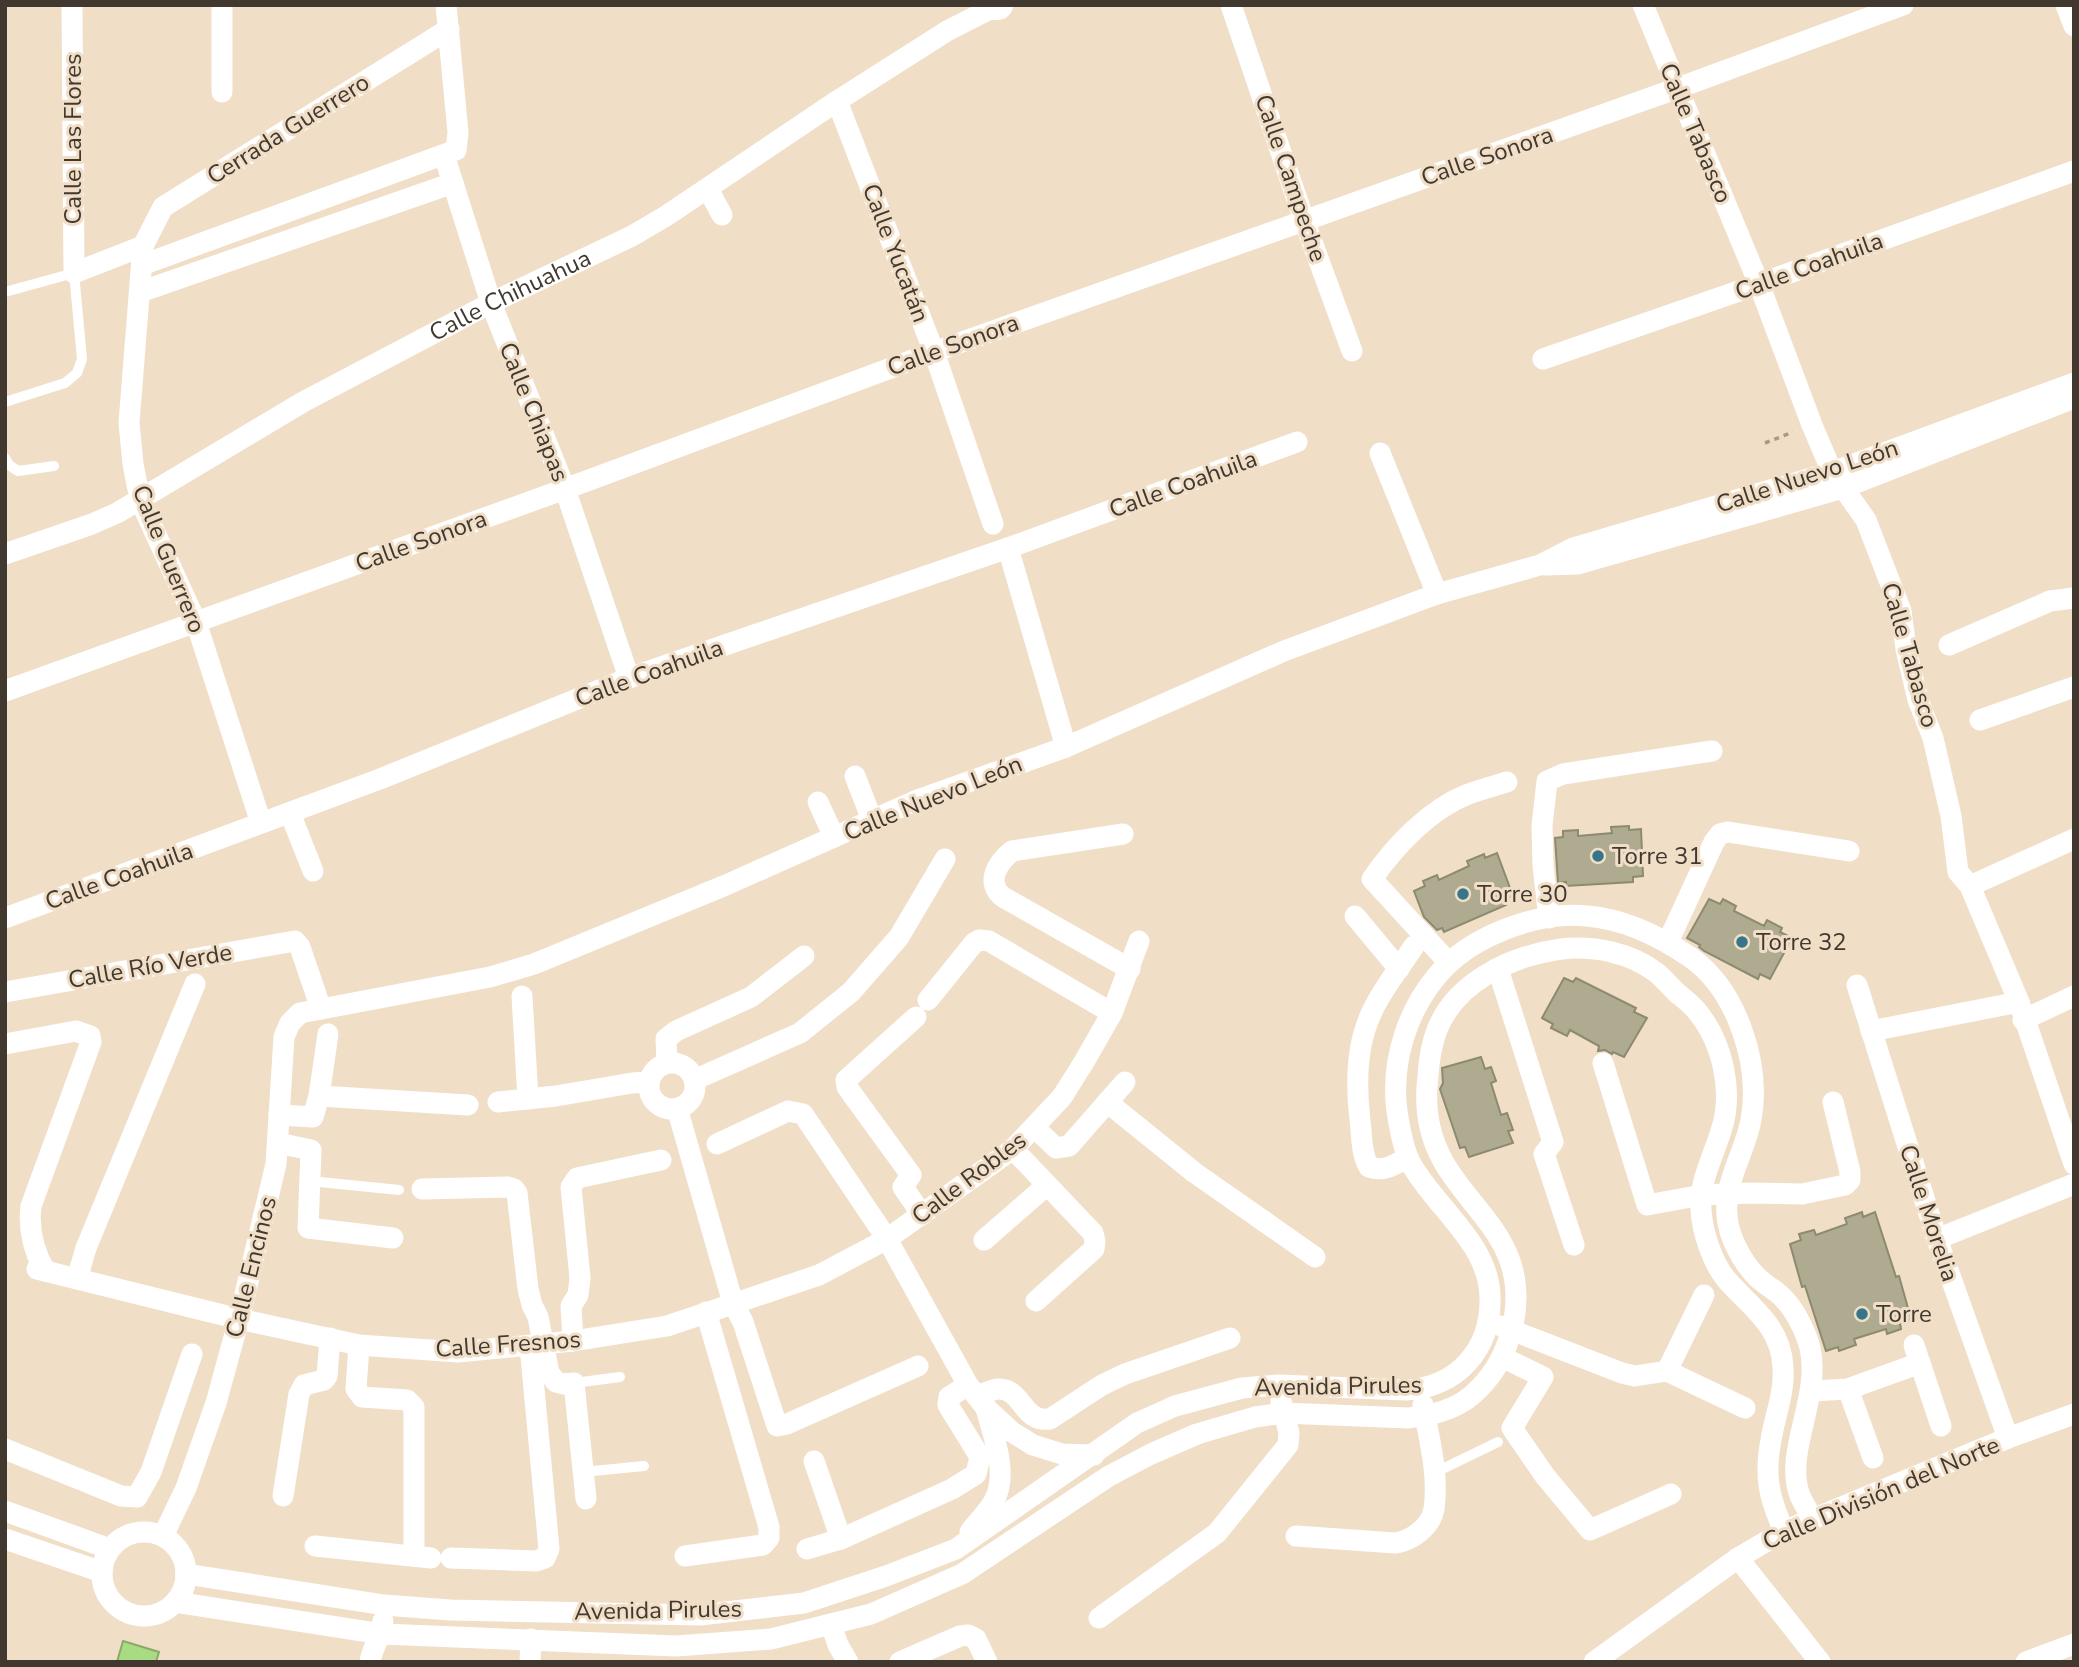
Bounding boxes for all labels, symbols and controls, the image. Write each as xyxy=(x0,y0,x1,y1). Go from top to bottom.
street label: Calle Las Flores xyxy=(57,53,89,225)
street label: Calle Tabasco xyxy=(1652,58,1740,208)
street label: Cerrada Guerrero xyxy=(201,66,375,192)
street label: Calle Campeche xyxy=(1247,90,1335,266)
street label: Calle Sonora xyxy=(1417,118,1557,194)
street label: Calle Yucatán xyxy=(855,179,937,327)
street label: Calle Coahuila xyxy=(1731,224,1887,308)
street label: Calle Chihuahua xyxy=(424,242,596,349)
street label: Calle Sonora xyxy=(883,306,1023,384)
street label: Calle Chiapas xyxy=(491,337,577,487)
street label: Calle Nuevo León xyxy=(1712,431,1902,521)
street label: Calle Coahuila xyxy=(1105,442,1261,526)
street label: Calle Guerrero xyxy=(125,480,213,638)
street label: Calle Sonora xyxy=(351,502,491,580)
street label: Calle Tabasco xyxy=(1874,579,1946,731)
street label: Calle Coahuila xyxy=(571,631,727,715)
street label: Calle Nuevo León xyxy=(839,748,1027,848)
street label: Calle Coahuila xyxy=(41,834,197,918)
place label: Torre 31 xyxy=(1612,840,1703,872)
marker: Torre 31 xyxy=(1590,848,1606,864)
place label: Torre 30 xyxy=(1477,878,1568,910)
marker: Torre 30 xyxy=(1455,886,1471,902)
place label: Torre 32 xyxy=(1756,926,1847,958)
marker: Torre 32 xyxy=(1734,934,1750,950)
street label: Calle Río Verde xyxy=(66,936,234,996)
street label: Calle Robles xyxy=(905,1124,1033,1232)
street label: Calle Morelia xyxy=(1892,1141,1966,1285)
street label: Calle Encinos xyxy=(218,1193,284,1341)
place label: Torre xyxy=(1876,1298,1932,1330)
marker: Torre xyxy=(1854,1306,1870,1322)
street label: Calle Fresnos xyxy=(434,1323,582,1365)
street label: Avenida Pirules xyxy=(1254,1369,1422,1403)
street label: Calle División del Norte xyxy=(1758,1429,2004,1557)
street label: Avenida Pirules xyxy=(574,1593,742,1627)

